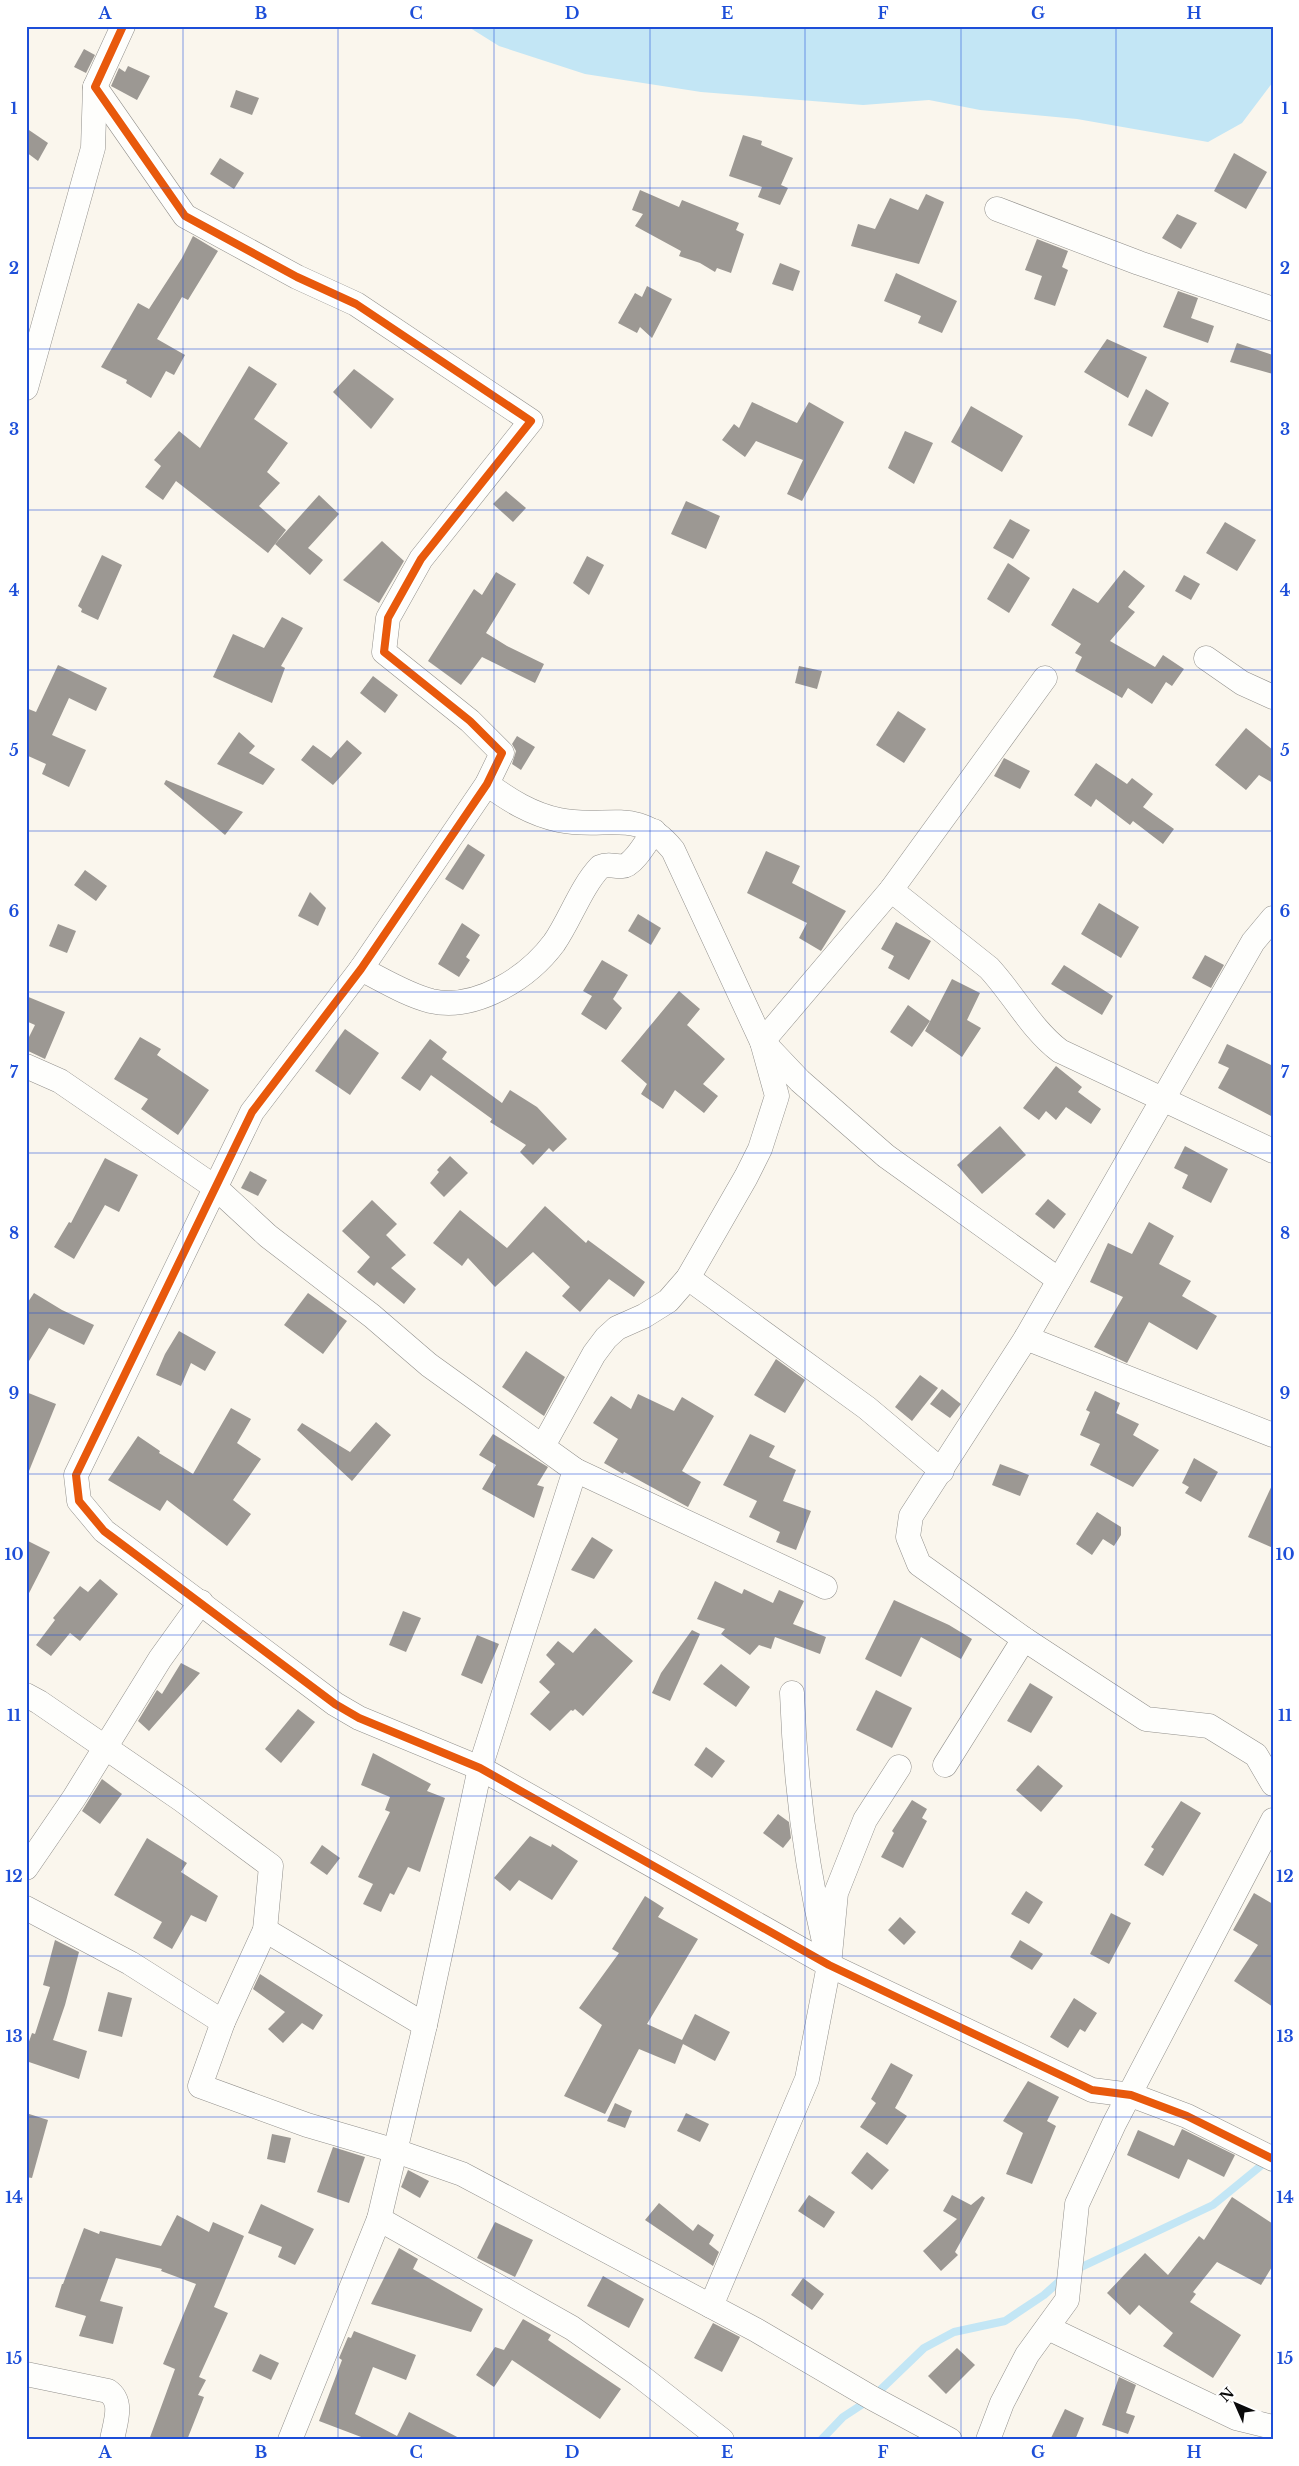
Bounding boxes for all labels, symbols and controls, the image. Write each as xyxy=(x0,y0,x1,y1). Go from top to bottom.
text: A xyxy=(98,3,113,23)
text: B xyxy=(255,3,268,23)
text: C xyxy=(409,3,423,23)
text: D xyxy=(565,3,579,23)
text: E xyxy=(721,3,733,23)
text: F xyxy=(877,3,889,23)
text: G xyxy=(1031,3,1045,23)
text: H xyxy=(1186,3,1202,23)
text: 1 xyxy=(11,98,18,118)
text: 1 xyxy=(1282,98,1289,118)
text: 2 xyxy=(9,258,19,278)
text: 2 xyxy=(1280,258,1290,278)
text: 3 xyxy=(9,419,19,439)
text: 3 xyxy=(1280,419,1290,439)
text: 4 xyxy=(9,580,19,600)
text: 4 xyxy=(1280,580,1290,600)
text: 5 xyxy=(9,740,19,760)
text: 5 xyxy=(1280,740,1290,760)
text: 6 xyxy=(9,901,20,921)
text: 6 xyxy=(1280,901,1291,921)
text: 7 xyxy=(10,1062,19,1082)
text: 7 xyxy=(1281,1062,1290,1082)
text: 8 xyxy=(9,1223,19,1243)
text: 8 xyxy=(1280,1223,1290,1243)
text: 9 xyxy=(9,1383,20,1403)
text: 9 xyxy=(1280,1383,1291,1403)
text: 10 xyxy=(4,1544,24,1564)
text: 10 xyxy=(1275,1544,1295,1564)
text: 11 xyxy=(7,1705,21,1725)
text: 11 xyxy=(1278,1705,1292,1725)
text: 12 xyxy=(5,1866,23,1886)
text: 12 xyxy=(1276,1866,1294,1886)
text: 13 xyxy=(5,2026,23,2046)
text: 13 xyxy=(1276,2026,1294,2046)
text: 14 xyxy=(5,2187,23,2207)
text: 14 xyxy=(1276,2187,1294,2207)
text: 15 xyxy=(6,2348,22,2368)
text: 15 xyxy=(1277,2348,1293,2368)
north arrow xyxy=(1212,2378,1262,2428)
text: N xyxy=(1216,2384,1238,2406)
text: A xyxy=(98,2442,113,2462)
text: B xyxy=(255,2442,268,2462)
text: C xyxy=(409,2442,423,2462)
text: D xyxy=(565,2442,579,2462)
text: E xyxy=(721,2442,733,2462)
text: F xyxy=(877,2442,889,2462)
text: G xyxy=(1031,2442,1045,2462)
text: H xyxy=(1186,2442,1202,2462)

